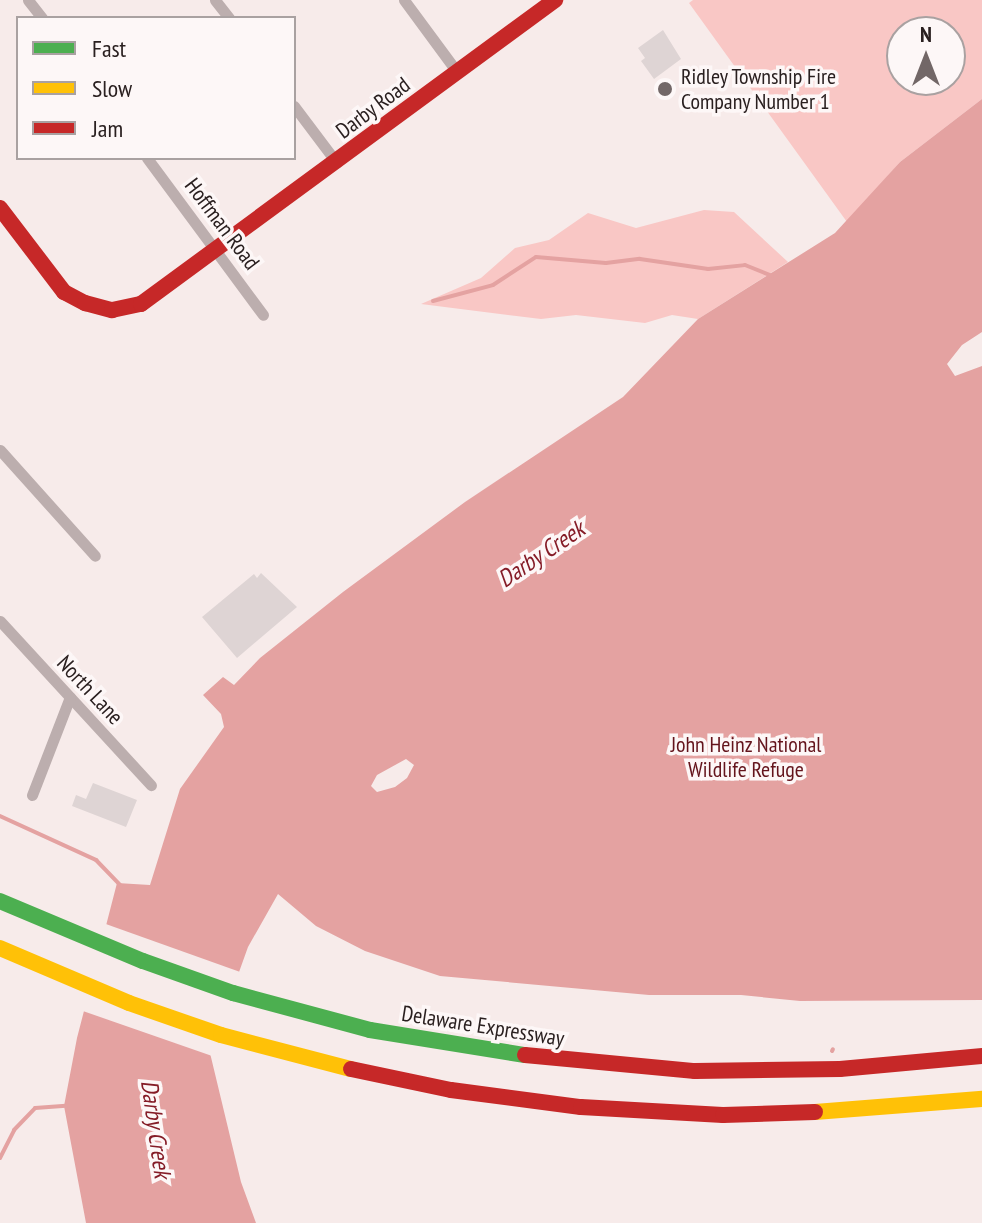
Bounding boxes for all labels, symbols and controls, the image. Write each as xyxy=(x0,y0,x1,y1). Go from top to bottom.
legend xyxy=(16,16,296,160)
north arrow xyxy=(886,16,966,96)
text: N xyxy=(920,20,932,48)
text: Fast xyxy=(92,33,126,64)
place label: Ridley Township Fire Company Number 1 xyxy=(681,63,837,114)
street label: Darby Road xyxy=(331,72,415,144)
text: Slow xyxy=(92,73,132,104)
marker: Ridley Township Fire Company Number 1 xyxy=(656,80,674,98)
text: Jam xyxy=(92,113,123,144)
street label: Hoffman Road xyxy=(179,173,265,275)
water label: Darby Creek xyxy=(492,514,590,594)
street label: North Lane xyxy=(51,650,129,730)
park label: John Heinz National Wildlife Refuge xyxy=(670,731,822,782)
street label: Delaware Expressway xyxy=(400,1000,566,1052)
water label: Darby Creek xyxy=(135,1078,177,1180)

